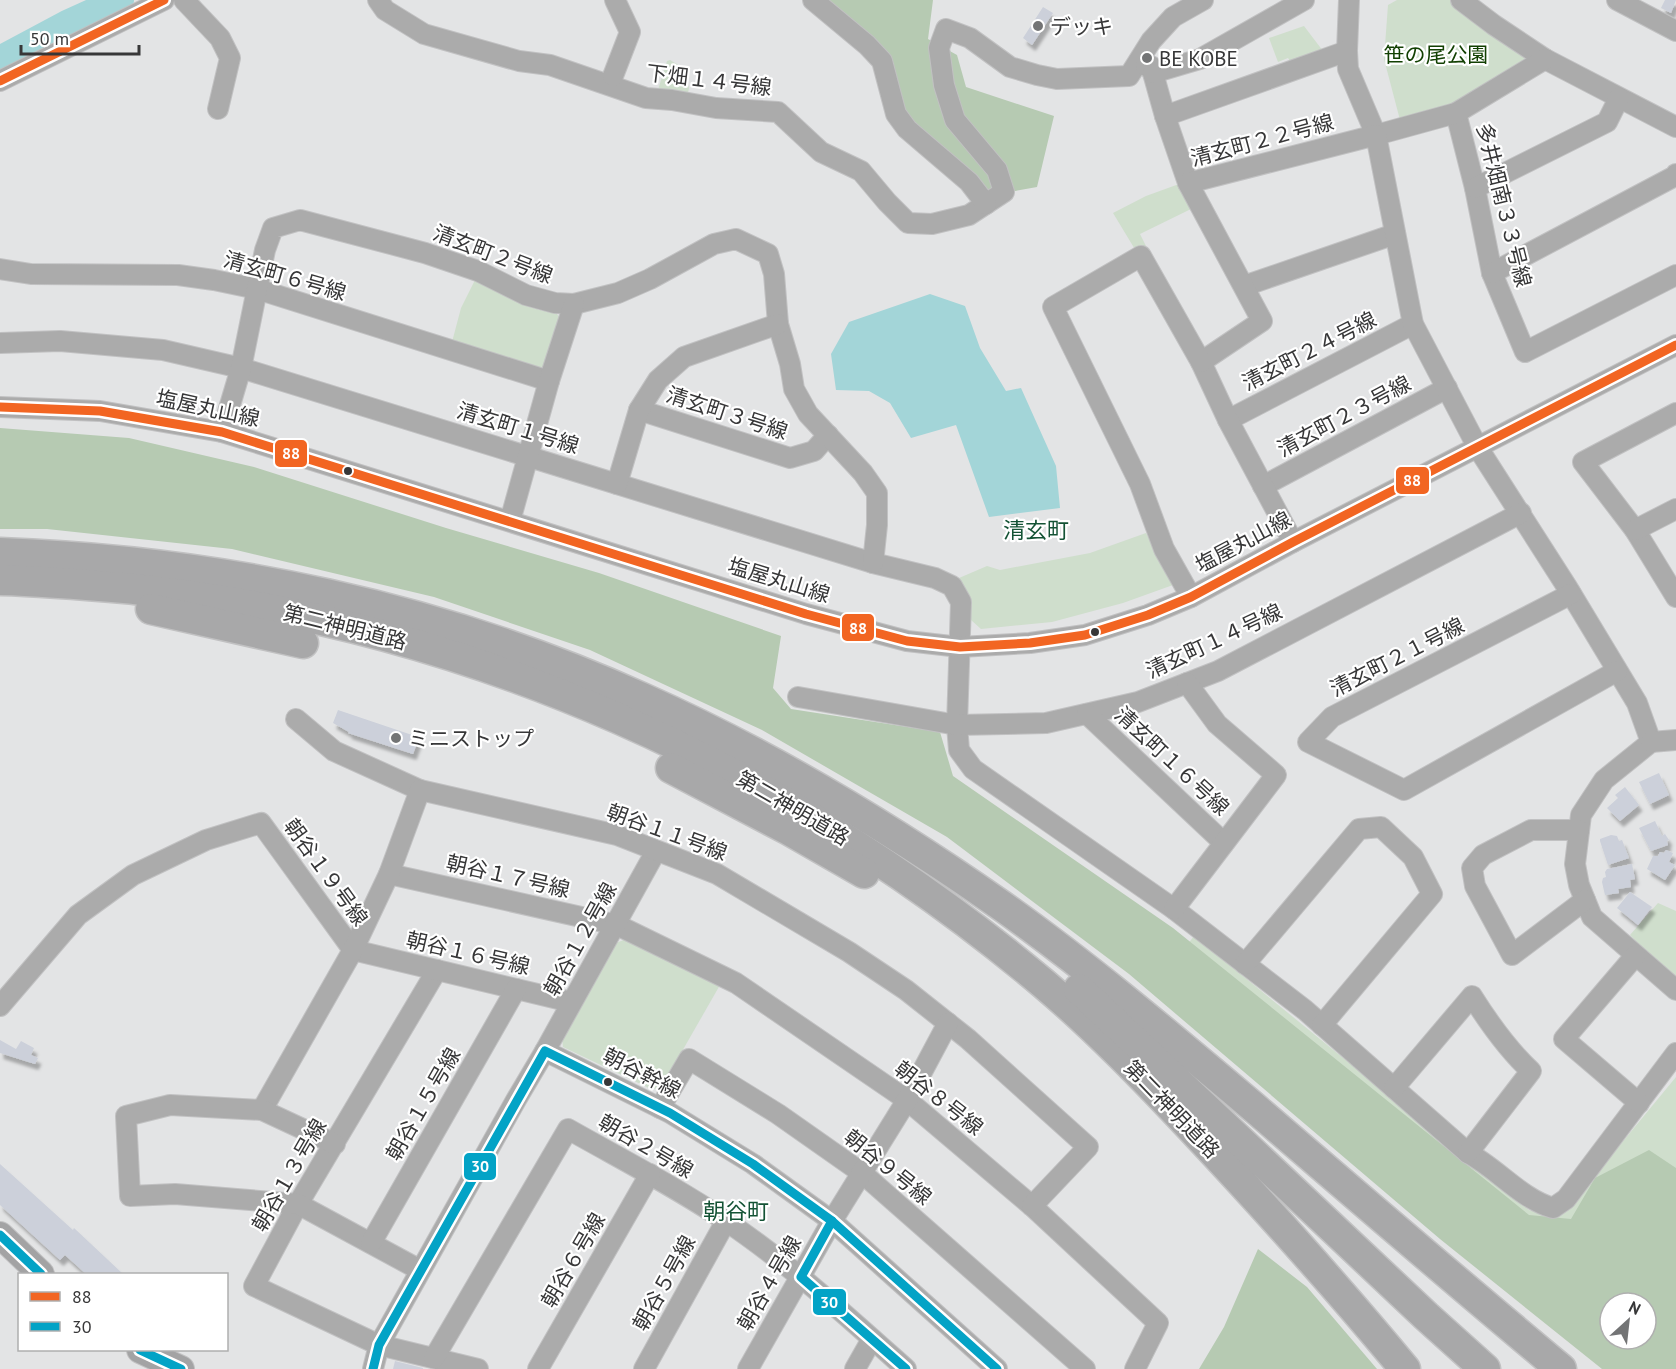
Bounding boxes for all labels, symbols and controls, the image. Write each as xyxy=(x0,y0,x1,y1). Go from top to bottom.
place label: デッキ xyxy=(1050,13,1113,40)
scale bar xyxy=(21,18,140,56)
marker: デッキ xyxy=(1031,19,1045,33)
text: 50 m xyxy=(30,27,69,50)
park label: 笹の尾公園 xyxy=(1384,41,1489,68)
place label: BE KOBE xyxy=(1159,45,1238,72)
marker: BE KOBE xyxy=(1140,51,1154,65)
street label: 下畑１４号線 xyxy=(645,59,773,101)
street label: 清玄町２２号線 xyxy=(1188,108,1336,172)
street label: 多井畑南３３号線 xyxy=(1471,120,1537,290)
street label: 清玄町２号線 xyxy=(429,219,557,289)
street label: 清玄町６号線 xyxy=(221,246,349,306)
street label: 清玄町２４号線 xyxy=(1237,306,1381,396)
street label: 清玄町２３号線 xyxy=(1273,370,1415,462)
street label: 清玄町３号線 xyxy=(663,381,791,445)
street label: 塩屋丸山線 xyxy=(154,384,262,432)
street label: 清玄町１号線 xyxy=(454,397,582,459)
line badge: 88 xyxy=(274,439,308,468)
text: 88 xyxy=(282,443,300,463)
unlabelled marker xyxy=(342,465,354,477)
line badge: 88 xyxy=(1395,466,1430,495)
text: 88 xyxy=(1403,470,1421,490)
street label: 塩屋丸山線 xyxy=(1190,505,1296,579)
district label: 清玄町 xyxy=(1003,516,1069,544)
street label: 塩屋丸山線 xyxy=(725,552,833,608)
street label: 清玄町１４号線 xyxy=(1142,598,1286,684)
street label: 第二神明道路 xyxy=(281,599,409,655)
street label: 清玄町２１号線 xyxy=(1325,612,1469,702)
line badge: 88 xyxy=(841,613,875,642)
text: 88 xyxy=(849,618,867,638)
unlabelled marker xyxy=(1089,626,1101,638)
street label: 清玄町１６号線 xyxy=(1109,701,1235,821)
place label: ミニストップ xyxy=(408,725,534,752)
marker: ミニストップ xyxy=(389,731,403,745)
street label: 第二神明道路 xyxy=(732,765,854,851)
street label: 朝谷１１号線 xyxy=(603,798,731,866)
street label: 朝谷１９号線 xyxy=(278,813,374,931)
street label: 朝谷１７号線 xyxy=(444,849,572,903)
street label: 朝谷１２号線 xyxy=(538,877,622,1001)
street label: 朝谷１６号線 xyxy=(404,926,532,980)
street label: 朝谷幹線 xyxy=(598,1042,686,1104)
street label: 朝谷１５号線 xyxy=(380,1043,466,1165)
street label: 第二神明道路 xyxy=(1119,1054,1225,1164)
street label: 朝谷８号線 xyxy=(889,1055,989,1141)
unlabelled marker xyxy=(602,1076,614,1088)
street label: 朝谷２号線 xyxy=(594,1108,698,1184)
street label: 朝谷１３号線 xyxy=(246,1114,332,1236)
street label: 朝谷９号線 xyxy=(839,1123,937,1211)
line badge: 30 xyxy=(463,1152,497,1181)
text: 30 xyxy=(471,1156,489,1176)
district label: 朝谷町 xyxy=(703,1197,769,1225)
street label: 朝谷６号線 xyxy=(535,1208,611,1312)
street label: 朝谷５号線 xyxy=(627,1231,701,1335)
street label: 朝谷４号線 xyxy=(731,1231,807,1335)
legend xyxy=(18,1273,228,1351)
text: 88 xyxy=(72,1285,92,1308)
line badge: 30 xyxy=(812,1288,847,1316)
north arrow xyxy=(1598,1291,1658,1351)
text: 30 xyxy=(820,1292,838,1312)
text: N xyxy=(1626,1296,1644,1319)
text: 30 xyxy=(72,1315,92,1338)

